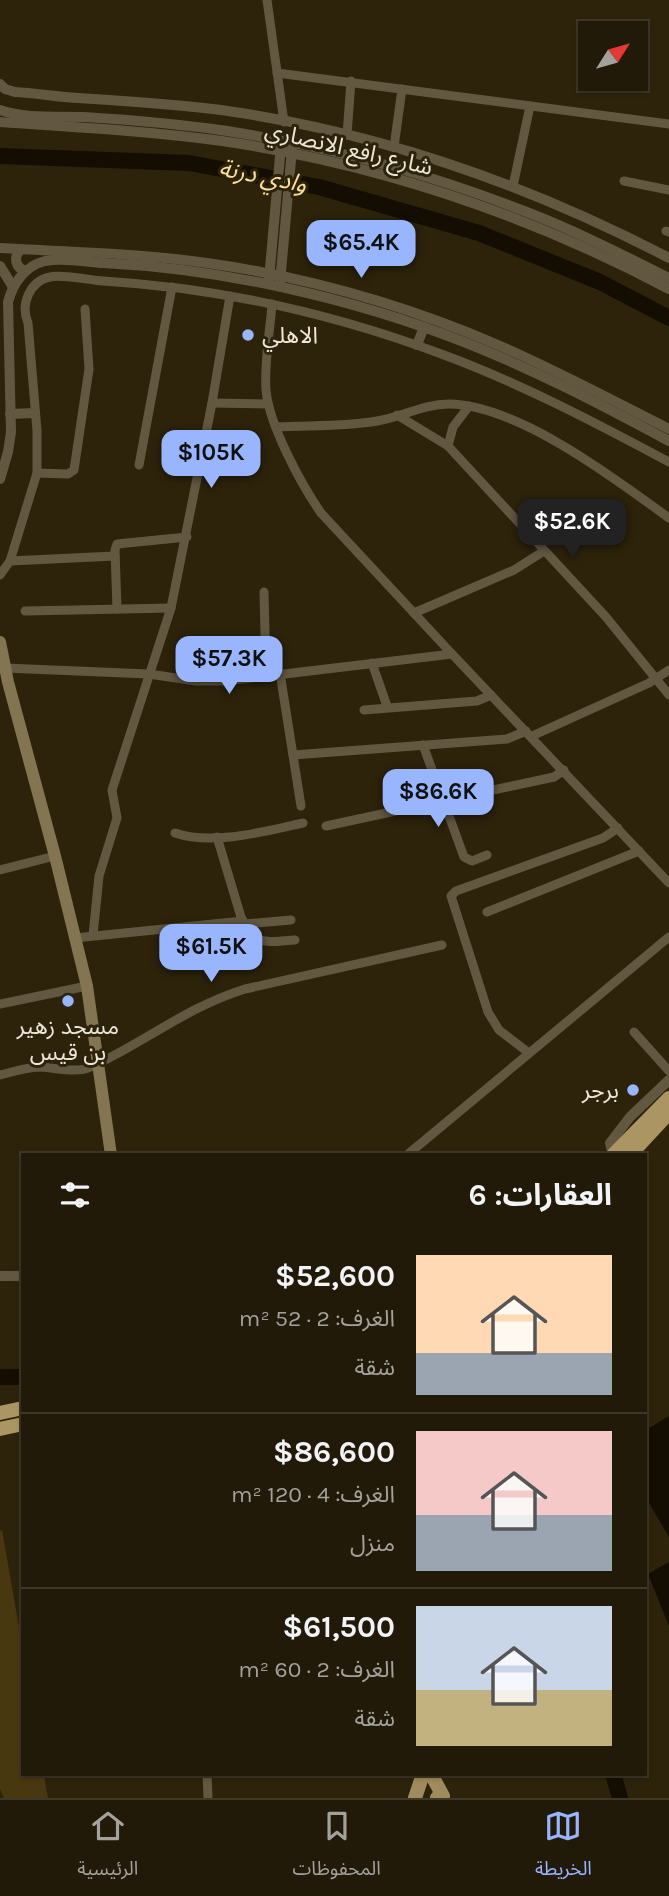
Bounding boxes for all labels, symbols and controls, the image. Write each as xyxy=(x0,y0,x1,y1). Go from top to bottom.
north arrow xyxy=(578,21,648,91)
map controls xyxy=(578,21,648,91)
street label: شارع رافع الانصاري xyxy=(262,116,435,184)
water label: وادي درنة xyxy=(216,154,310,203)
pin: $65.4K xyxy=(304,220,418,280)
text: $65.4K xyxy=(323,229,399,256)
place label: الاهلي xyxy=(262,322,318,352)
marker: الاهلي xyxy=(240,327,256,343)
pin: $105K xyxy=(162,430,260,490)
text: $105K xyxy=(177,439,245,466)
pin: $52.6K xyxy=(515,500,629,559)
text: $52.6K xyxy=(533,508,611,535)
pin: $57.3K xyxy=(172,636,286,696)
text: $57.3K xyxy=(192,645,266,672)
pin: $86.6K xyxy=(381,770,495,829)
text: $86.6K xyxy=(399,778,477,805)
pin: $61.5K xyxy=(154,925,268,984)
text: $61.5K xyxy=(175,933,247,960)
marker: مسجد زهير بن قيس xyxy=(60,993,76,1009)
place label: مسجد زهير بن قيس xyxy=(16,1013,119,1066)
place label: برجر xyxy=(581,1077,619,1104)
marker: برجر xyxy=(625,1082,641,1098)
icon: filters xyxy=(56,1176,94,1214)
text: العقارات: 6 xyxy=(469,1177,612,1213)
text: $52,600 xyxy=(275,1258,395,1294)
icon: home xyxy=(472,1283,556,1367)
text: الغرف: 2 · 52 m² xyxy=(239,1305,395,1332)
text: شقة xyxy=(354,1354,395,1381)
text: $86,600 xyxy=(273,1434,395,1470)
icon: home xyxy=(472,1459,556,1543)
text: الغرف: 4 · 120 m² xyxy=(231,1481,395,1508)
text: منزل xyxy=(350,1530,395,1557)
text: $61,500 xyxy=(282,1609,395,1645)
icon: home xyxy=(472,1634,556,1718)
text: الغرف: 2 · 60 m² xyxy=(238,1656,395,1683)
text: شقة xyxy=(354,1705,395,1732)
tab: الرئيسية xyxy=(77,1807,138,1889)
tab: المحفوظات xyxy=(293,1807,381,1889)
tab: الخريطة xyxy=(535,1807,592,1889)

